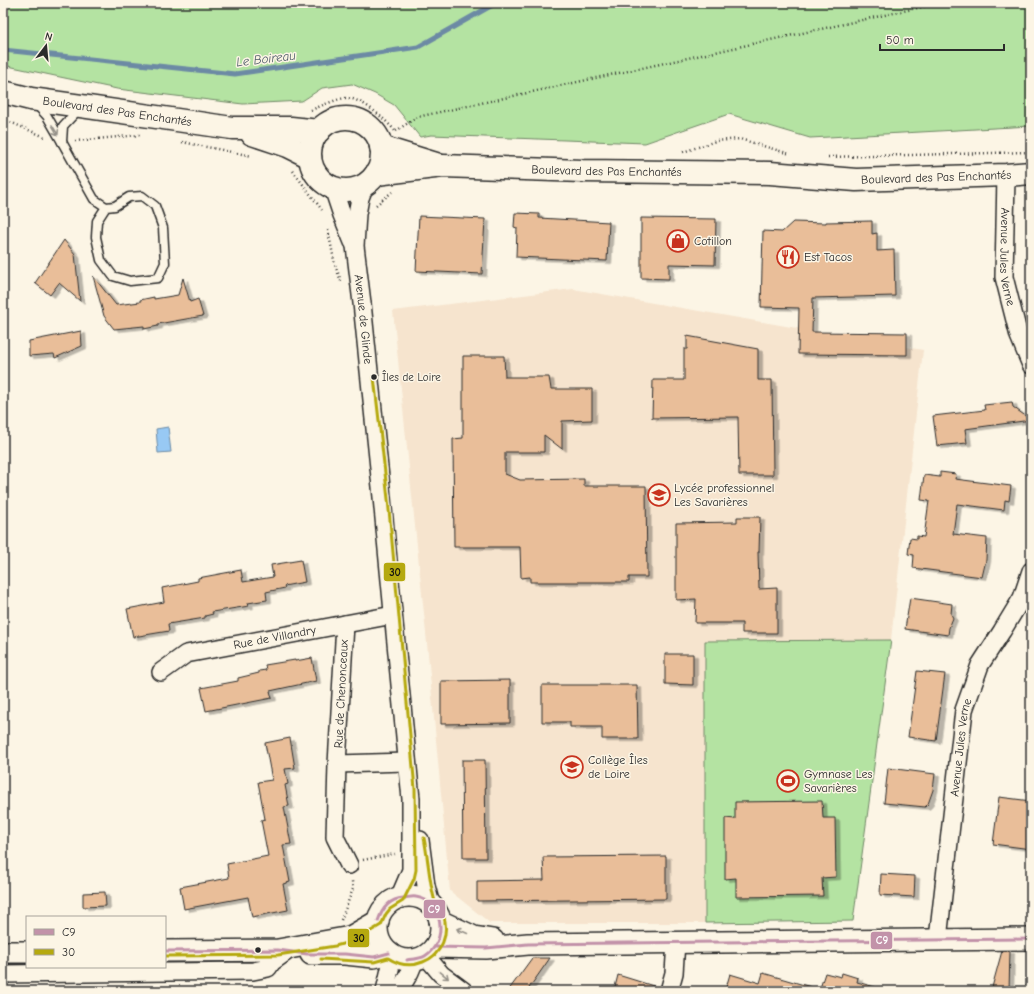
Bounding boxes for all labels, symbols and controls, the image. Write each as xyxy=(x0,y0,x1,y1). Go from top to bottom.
north arrow xyxy=(26,26,66,66)
scale bar xyxy=(880,26,1004,52)
text: N xyxy=(43,30,54,44)
text: 50 m xyxy=(886,33,914,47)
water label: Le Boireau xyxy=(235,47,297,70)
street label: Boulevard des Pas Enchantés xyxy=(42,94,193,129)
one-way arrow xyxy=(51,124,59,136)
street label: Boulevard des Pas Enchantés xyxy=(531,162,682,179)
street label: Boulevard des Pas Enchantés xyxy=(861,168,1012,187)
street label: Avenue Jules Verne xyxy=(997,207,1018,307)
shop icon: Cotillon xyxy=(665,228,691,254)
place label: Cotillon xyxy=(694,234,732,248)
restaurant icon: Est Tacos xyxy=(775,244,801,270)
place label: Est Tacos xyxy=(804,250,852,264)
street label: Avenue de Glinde xyxy=(352,274,375,365)
place label: Îles de Loire xyxy=(382,370,441,384)
marker: Îles de Loire xyxy=(369,372,379,382)
place label: Lycée professionnel Les Savarières xyxy=(674,481,774,509)
school or university icon: Lycée professionnel Les Savarières xyxy=(646,482,672,508)
line badge: 30 xyxy=(383,562,406,582)
text: 30 xyxy=(389,566,401,579)
street label: Rue de Villandry xyxy=(232,623,318,652)
street label: Rue de Chenonceaux xyxy=(331,639,351,749)
street label: Avenue Jules Verne xyxy=(947,696,975,797)
place label: Collège Îles de Loire xyxy=(588,753,648,781)
school or university icon: Collège Îles de Loire xyxy=(559,754,585,780)
place label: Gymnase Les Savarières xyxy=(804,767,873,795)
sports icon: Gymnase Les Savarières xyxy=(775,768,801,794)
line badge: C9 xyxy=(423,899,446,919)
text: C9 xyxy=(428,903,440,916)
legend xyxy=(26,916,166,968)
text: C9 xyxy=(62,925,76,939)
one-way arrow xyxy=(457,927,469,935)
line badge: 30 xyxy=(347,928,370,948)
line badge: C9 xyxy=(870,931,893,950)
text: 30 xyxy=(353,932,365,945)
text: C9 xyxy=(876,934,888,947)
text: 30 xyxy=(62,945,75,959)
unlabelled marker xyxy=(253,945,263,955)
one-way arrow xyxy=(438,971,449,980)

